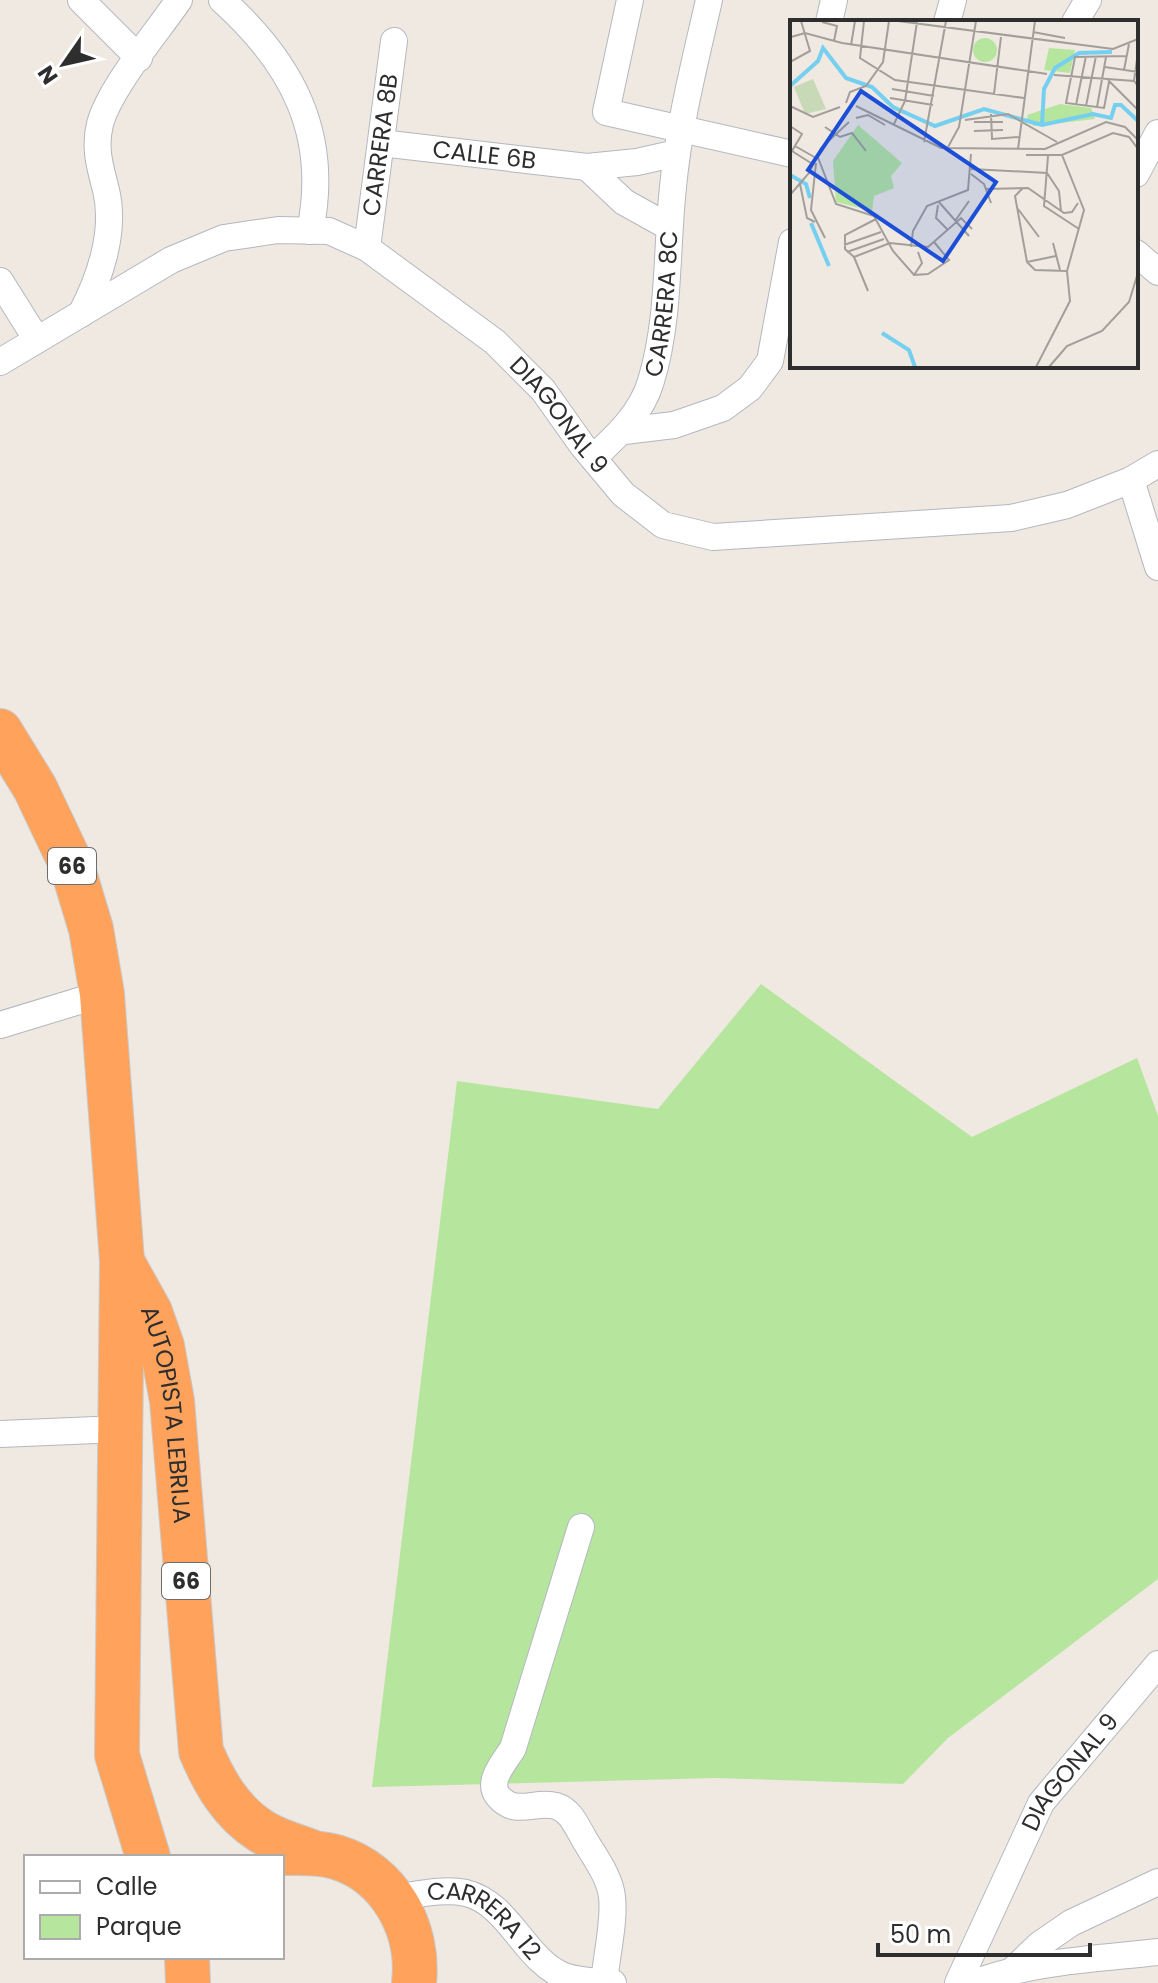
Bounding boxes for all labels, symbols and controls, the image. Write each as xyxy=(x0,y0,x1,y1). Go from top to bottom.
inset map xyxy=(790,20,1138,368)
north arrow xyxy=(24,24,104,104)
text: N xyxy=(30,59,65,90)
street label: CARRERA 8B xyxy=(354,72,406,218)
street label: CALLE 6B xyxy=(431,132,538,177)
street label: CARRERA 8C xyxy=(636,230,686,380)
street label: DIAGONAL 9 xyxy=(503,349,616,481)
road number: 66 xyxy=(48,848,96,884)
street label: AUTOPISTA LEBRIJA xyxy=(133,1301,199,1525)
road number: 66 xyxy=(162,1563,210,1599)
street label: DIAGONAL 9 xyxy=(1013,1706,1126,1836)
legend xyxy=(24,1855,284,1959)
text: Calle xyxy=(96,1870,157,1903)
street label: CARRERA 12 xyxy=(426,1874,549,1967)
scale bar xyxy=(878,1907,1090,1957)
text: Parque xyxy=(96,1910,182,1943)
text: 50 m xyxy=(890,1918,951,1951)

